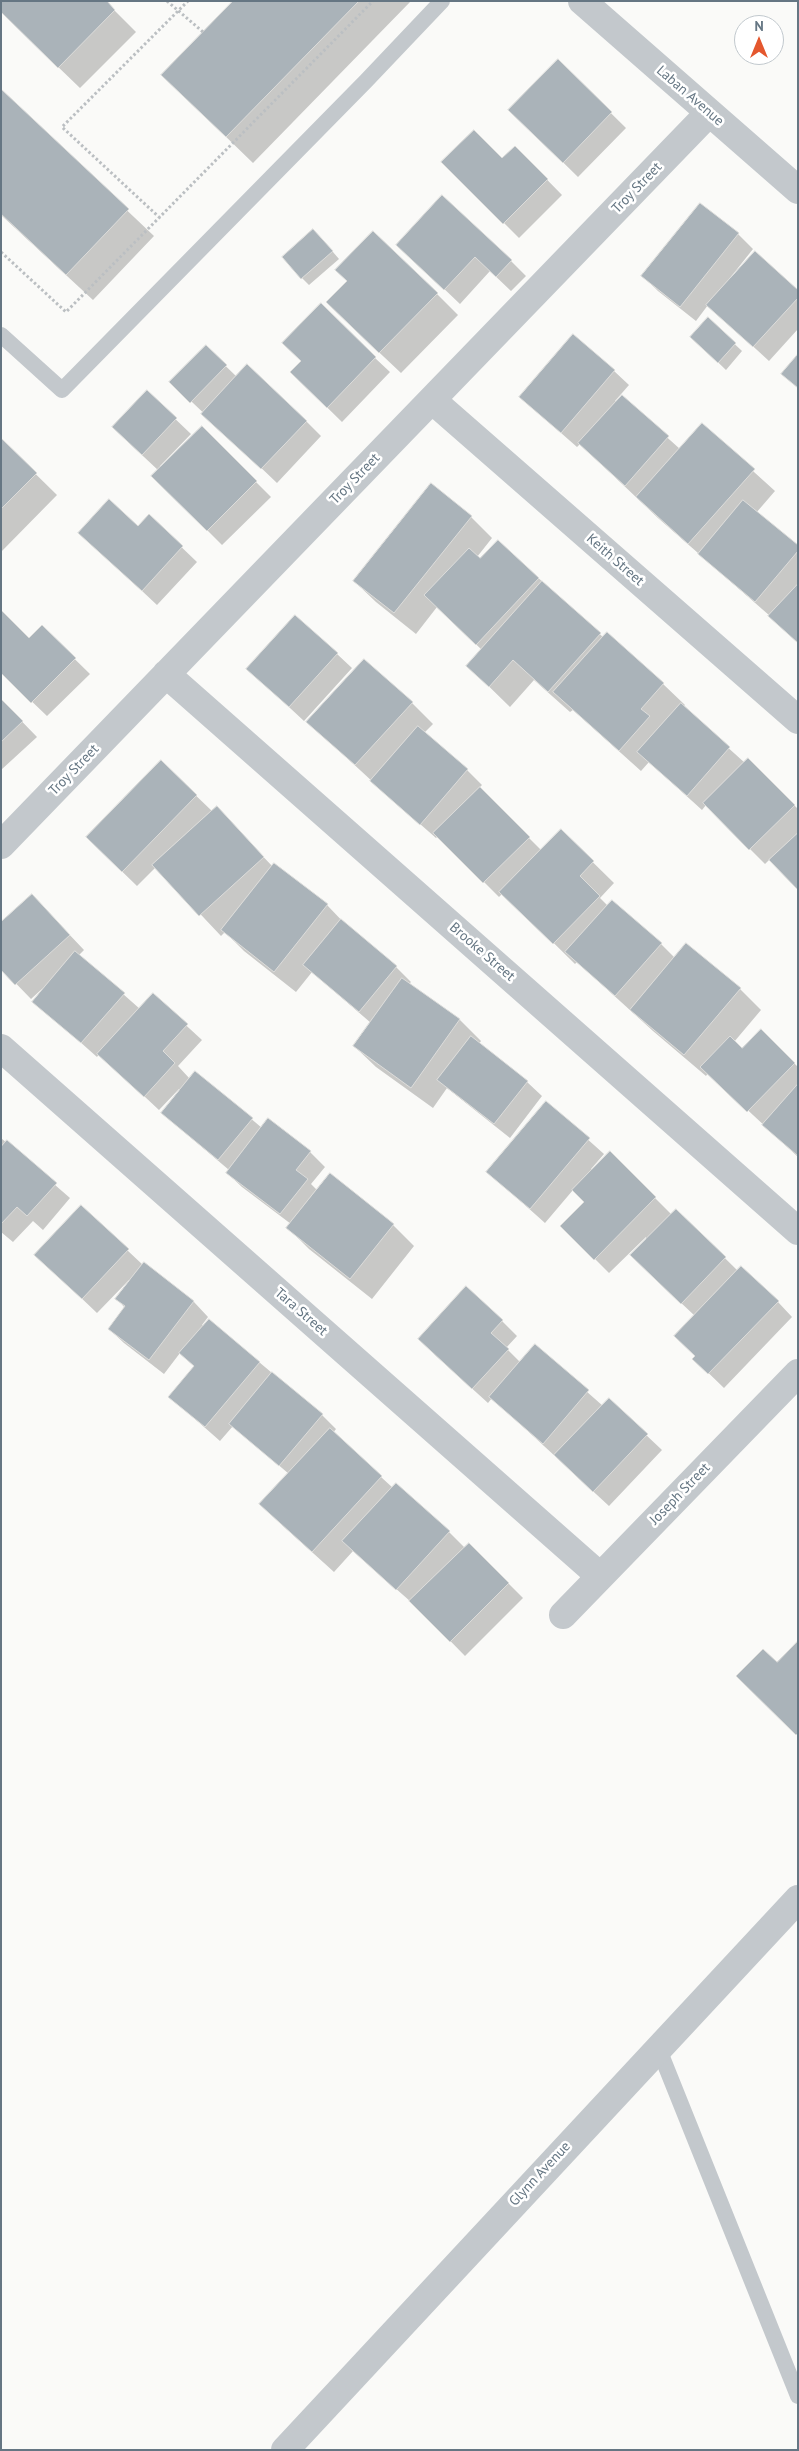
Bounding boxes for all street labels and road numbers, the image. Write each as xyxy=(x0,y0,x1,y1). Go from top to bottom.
street label: Laban Avenue xyxy=(653,62,727,130)
street label: Troy Street xyxy=(609,159,665,217)
street label: Troy Street xyxy=(327,450,383,508)
street label: Keith Street xyxy=(583,530,647,590)
street label: Troy Street xyxy=(46,741,102,799)
street label: Brooke Street xyxy=(446,919,518,985)
street label: Tara Street xyxy=(271,1285,331,1339)
street label: Joseph Street xyxy=(646,1460,714,1528)
street label: Glynn Avenue xyxy=(506,2138,574,2210)

